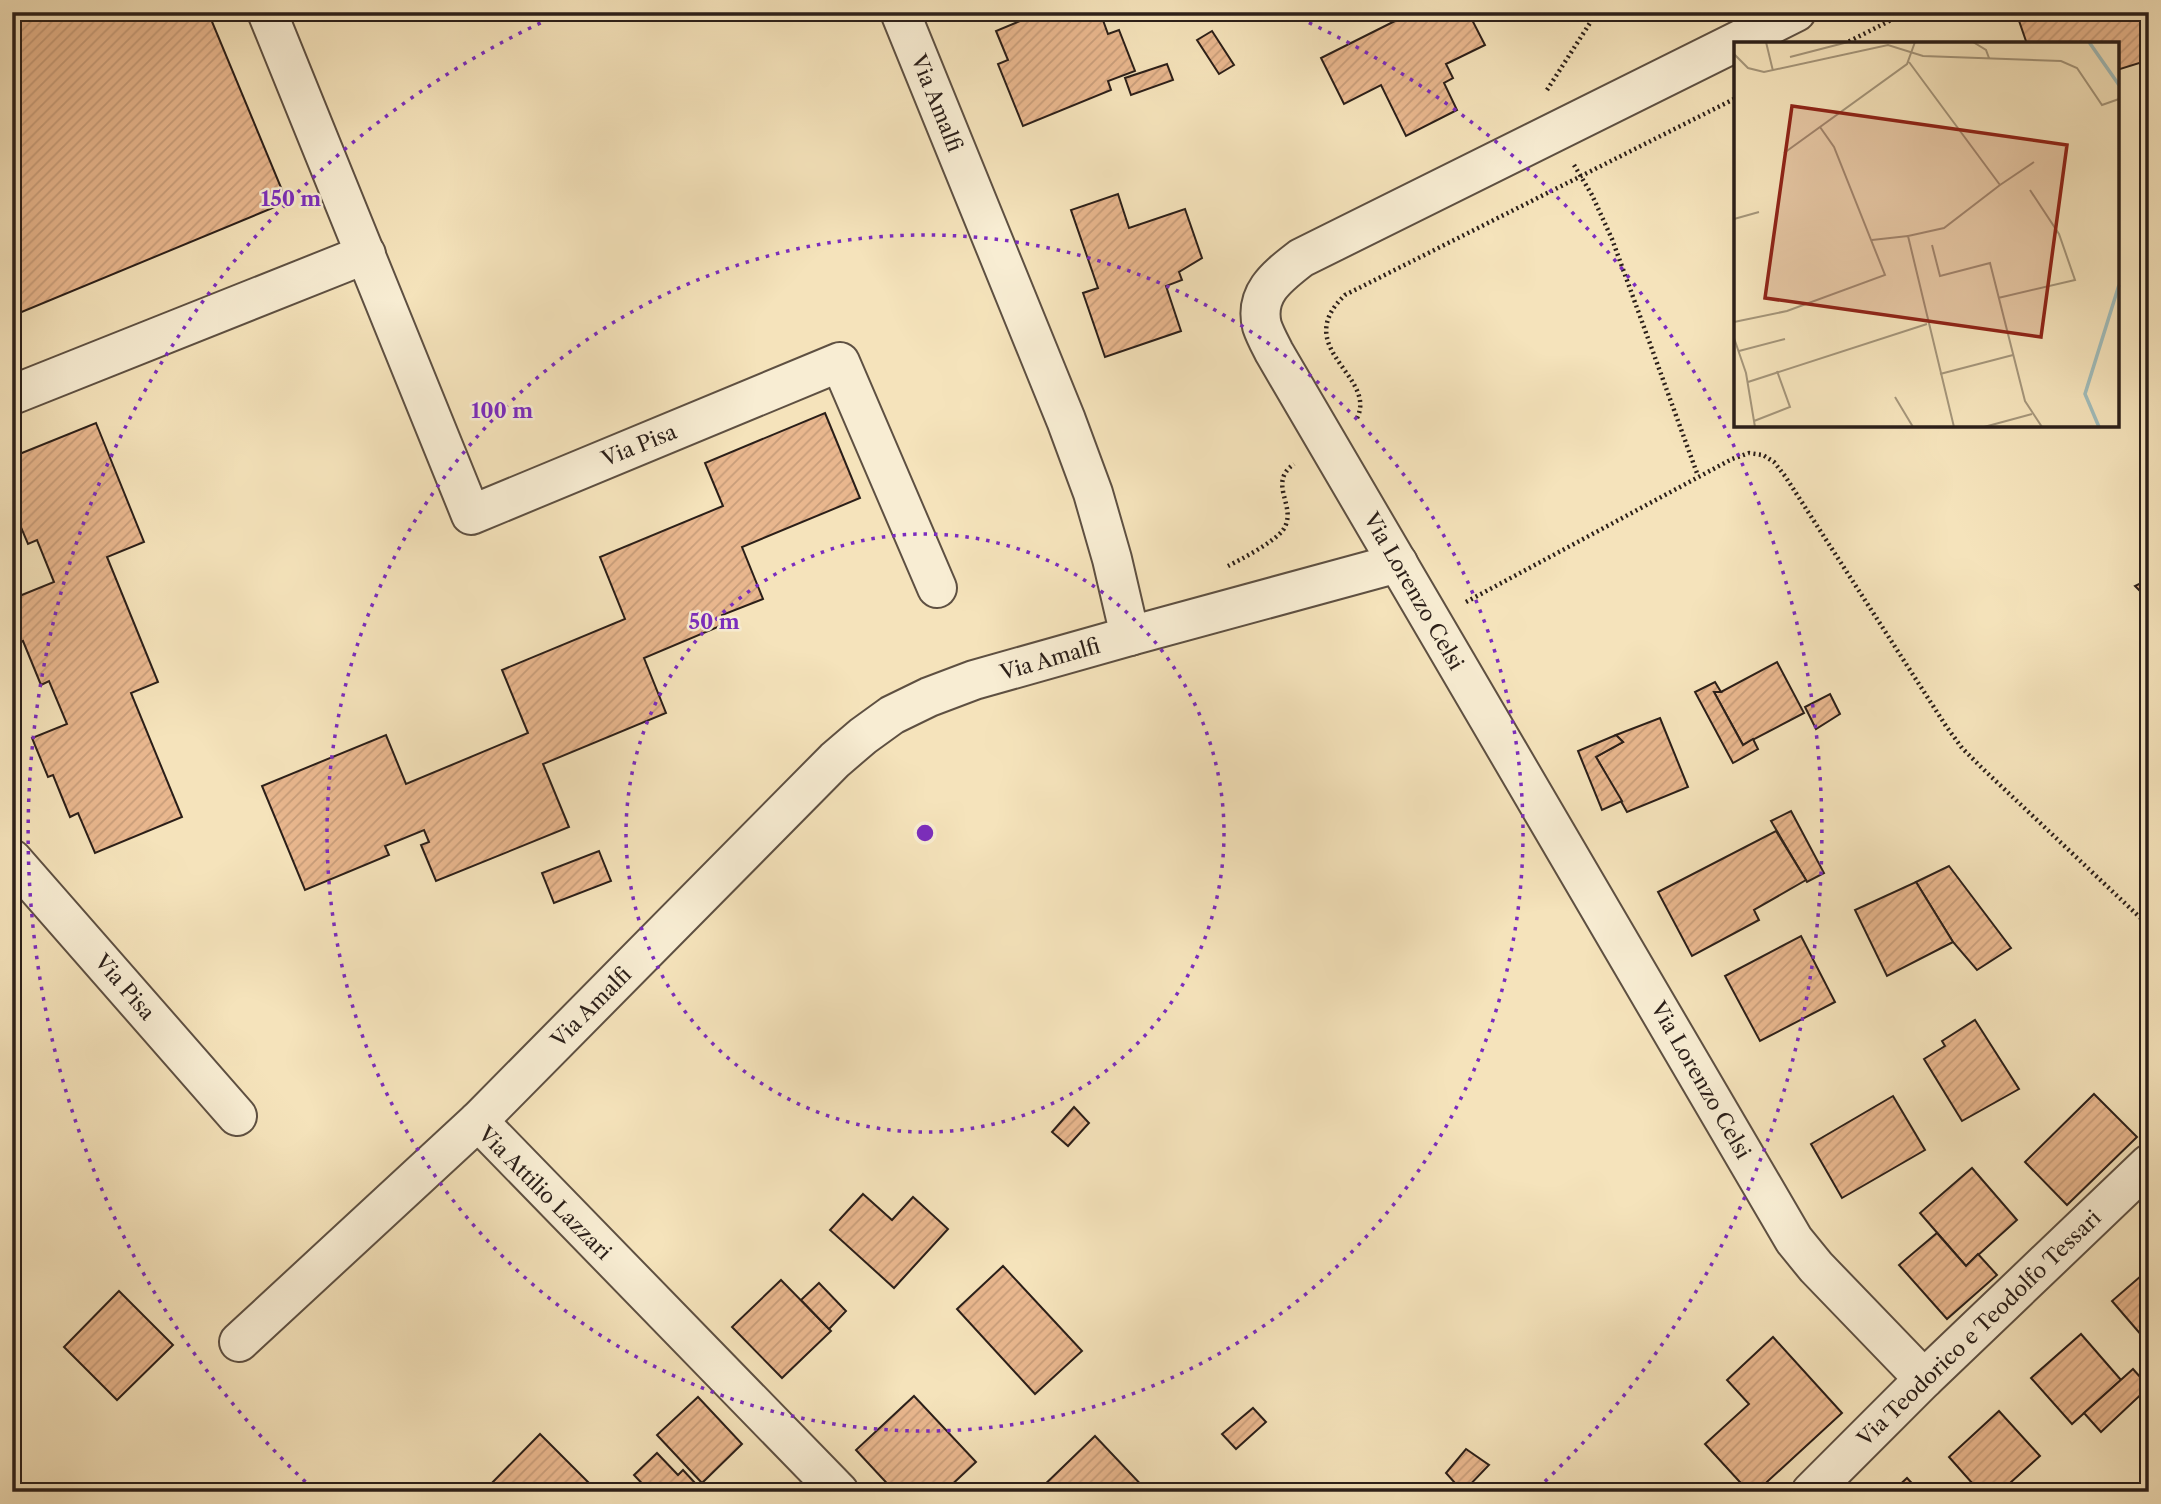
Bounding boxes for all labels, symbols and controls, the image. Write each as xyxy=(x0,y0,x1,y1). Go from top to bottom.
inset map xyxy=(1734,42,2119,427)
street label: Via Amalfi xyxy=(906,50,968,155)
text: 150 m xyxy=(261,186,321,211)
text: 100 m xyxy=(471,398,533,423)
street label: Via Pisa xyxy=(597,418,681,472)
street label: Via Lorenzo Celsi xyxy=(1358,507,1469,674)
text: 50 m xyxy=(688,609,740,634)
street label: Via Amalfi xyxy=(996,633,1103,685)
centre of rings xyxy=(913,821,937,845)
street label: Via Pisa xyxy=(89,948,161,1025)
street label: Via Amalfi xyxy=(545,962,636,1053)
street label: Via Lorenzo Celsi xyxy=(1645,996,1756,1163)
street label: Via Attilio Lazzari xyxy=(473,1121,617,1265)
street label: Via Teodorico e Teodolfo Tessari xyxy=(1851,1205,2106,1452)

